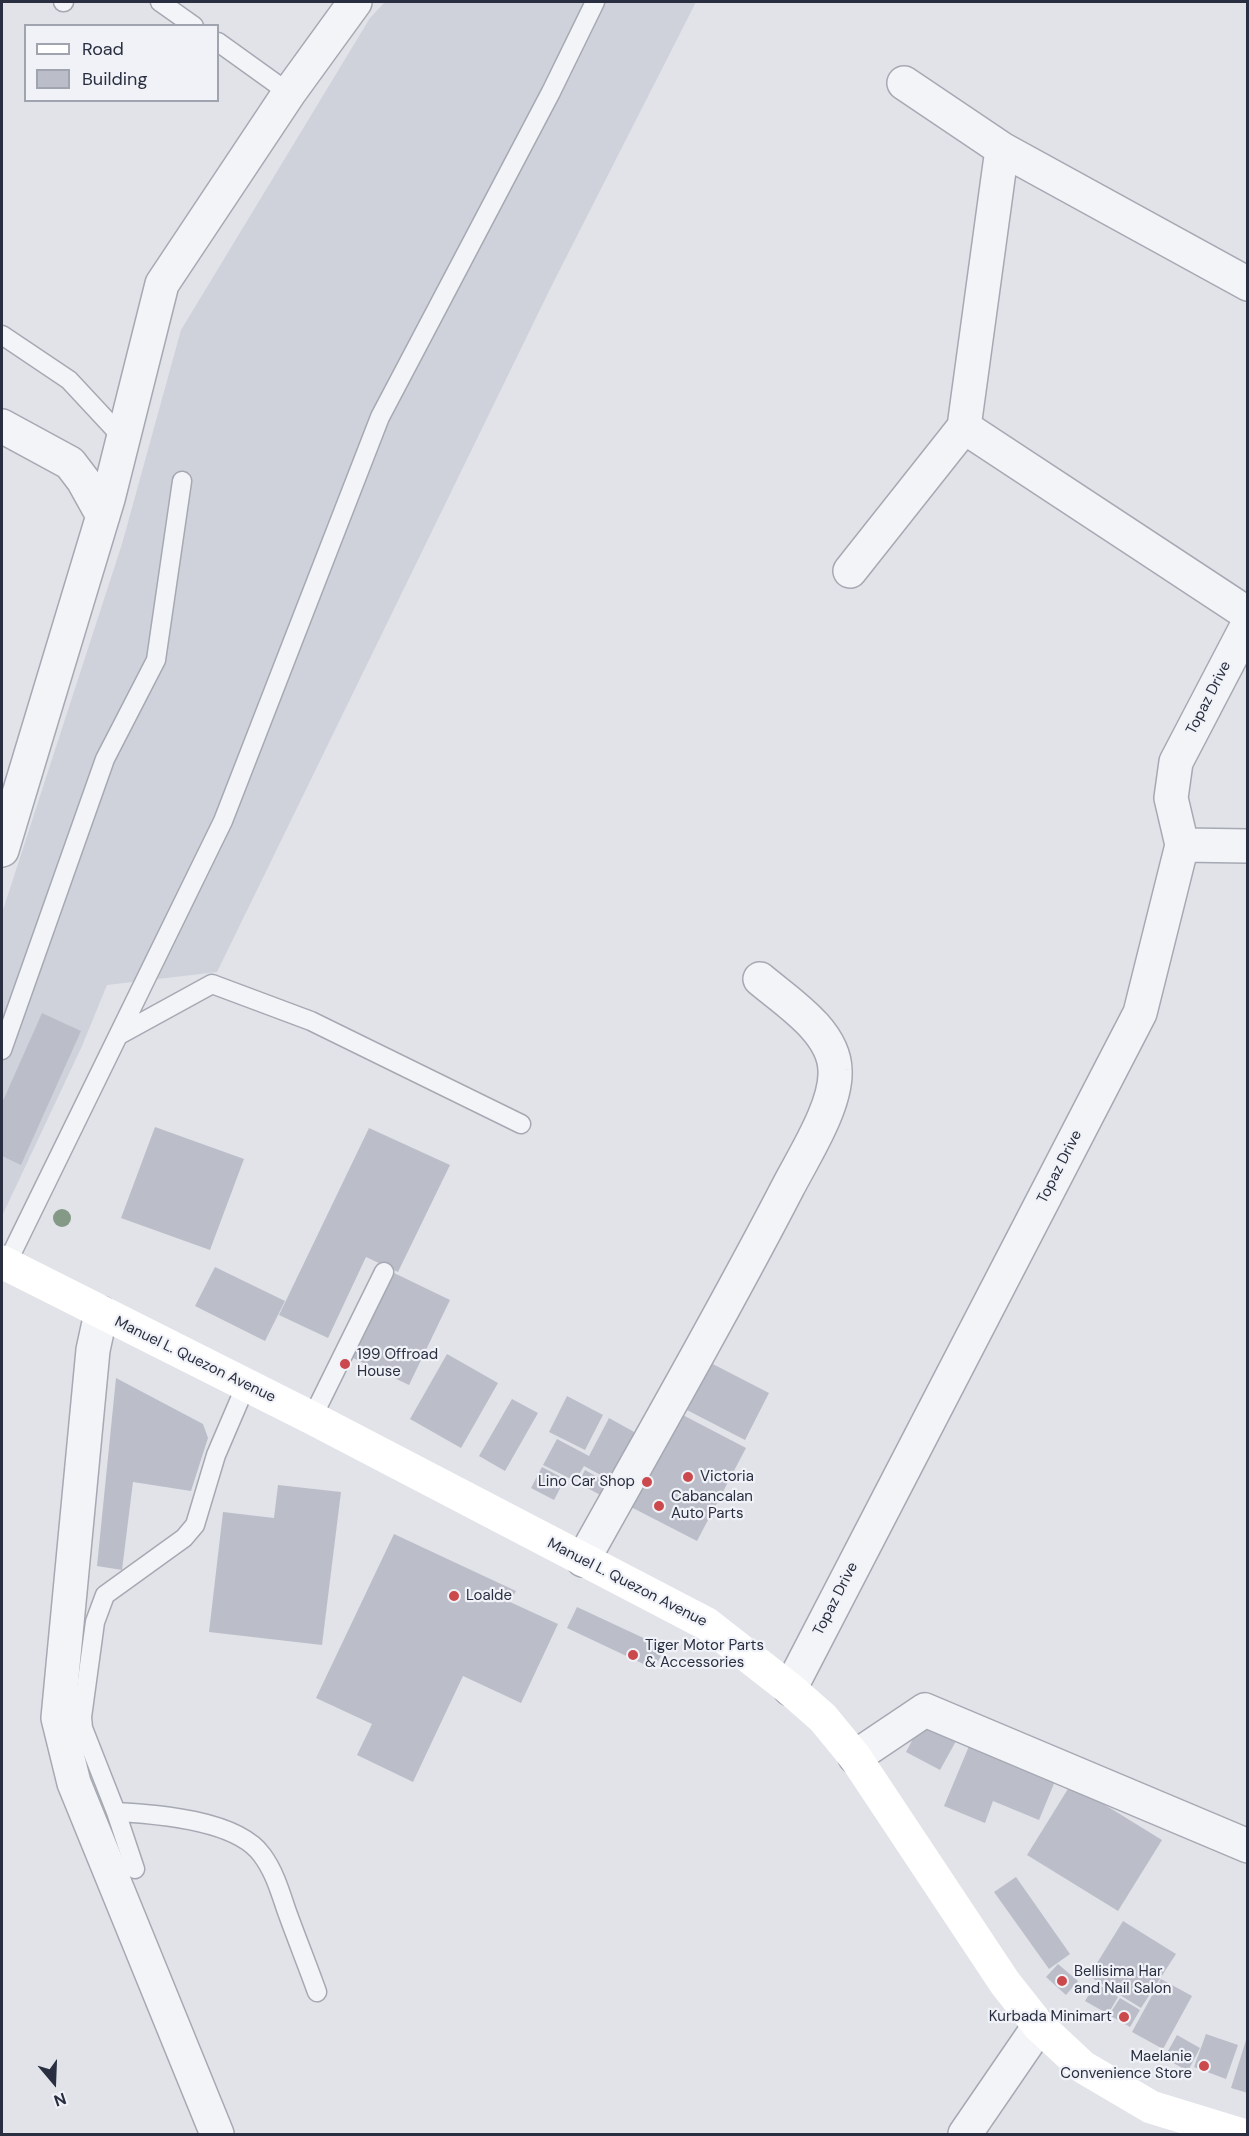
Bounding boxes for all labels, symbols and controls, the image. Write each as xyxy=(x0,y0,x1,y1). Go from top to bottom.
legend xyxy=(24,24,219,102)
text: Road xyxy=(82,37,124,61)
text: Building xyxy=(82,67,147,91)
street label: Topaz Drive xyxy=(1183,658,1235,738)
street label: Topaz Drive xyxy=(1034,1127,1086,1207)
street label: Manuel L. Quezon Avenue xyxy=(112,1313,278,1407)
place label: 199 Offroad House xyxy=(357,1346,438,1381)
marker: 199 Offroad House xyxy=(338,1357,352,1371)
place label: Victoria xyxy=(700,1468,754,1486)
marker: Victoria xyxy=(681,1470,695,1484)
place label: Lino Car Shop xyxy=(538,1473,635,1491)
marker: Lino Car Shop xyxy=(640,1475,654,1489)
place label: Cabancalan Auto Parts xyxy=(671,1488,753,1523)
marker: Cabancalan Auto Parts xyxy=(652,1499,666,1513)
street label: Manuel L. Quezon Avenue xyxy=(544,1535,710,1631)
street label: Topaz Drive xyxy=(810,1559,862,1639)
place label: Loalde xyxy=(466,1587,512,1605)
marker: Loalde xyxy=(447,1589,461,1603)
place label: Tiger Motor Parts & Accessories xyxy=(645,1637,764,1672)
marker: Tiger Motor Parts & Accessories xyxy=(626,1648,640,1662)
place label: Bellisima Har and Nail Salon xyxy=(1074,1963,1171,1998)
marker: Bellisima Har and Nail Salon xyxy=(1055,1974,1069,1988)
place label: Kurbada Minimart xyxy=(989,2008,1112,2026)
marker: Kurbada Minimart xyxy=(1117,2010,1131,2024)
place label: Maelanie Convenience Store xyxy=(1060,2048,1192,2083)
north arrow xyxy=(24,2052,84,2112)
marker: Maelanie Convenience Store xyxy=(1197,2059,1211,2073)
text: N xyxy=(51,2088,69,2111)

